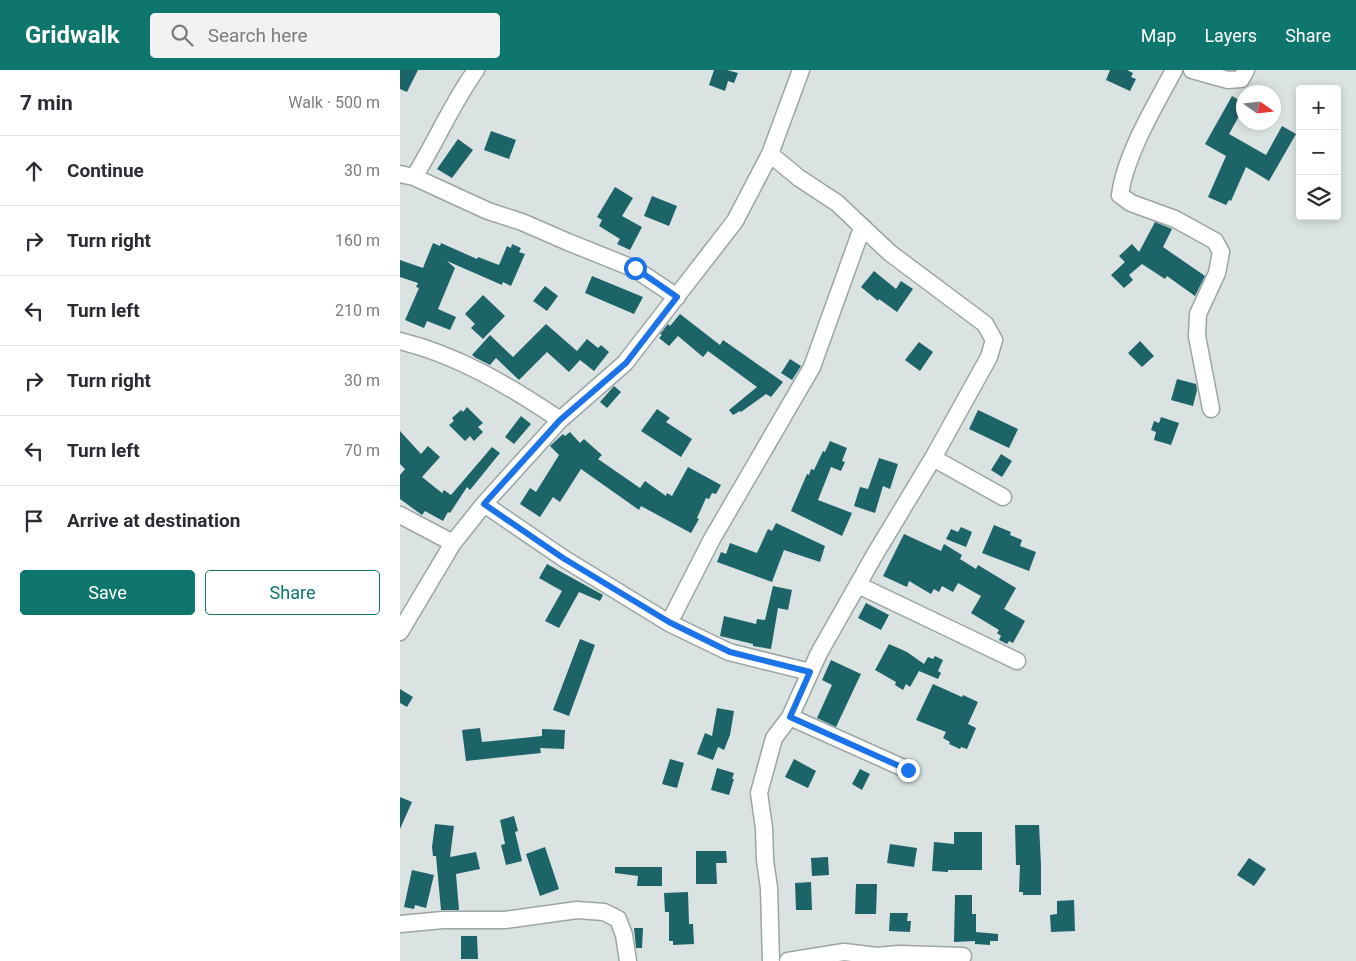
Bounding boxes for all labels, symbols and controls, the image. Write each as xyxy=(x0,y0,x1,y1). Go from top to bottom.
search box xyxy=(150,13,500,58)
text: Gridwalk xyxy=(25,21,120,49)
icon: search xyxy=(168,21,196,49)
text: Search here xyxy=(208,24,308,47)
text: Map xyxy=(1141,25,1176,46)
text: Layers xyxy=(1204,25,1257,46)
text: Share xyxy=(1285,25,1331,46)
north arrow xyxy=(1236,85,1281,130)
map controls xyxy=(1296,85,1341,220)
button: + xyxy=(1296,85,1341,130)
text: 7 min xyxy=(20,91,73,115)
text: Walk · 500 m xyxy=(288,93,380,112)
button: − xyxy=(1296,130,1341,175)
icon: ahead xyxy=(20,157,48,185)
text: Continue xyxy=(67,159,144,182)
text: 30 m xyxy=(344,161,380,180)
button: layers xyxy=(1296,175,1341,220)
icon: right xyxy=(20,227,48,255)
text: Turn right xyxy=(67,229,151,252)
text: 160 m xyxy=(335,231,380,250)
route start xyxy=(624,257,647,280)
icon: left xyxy=(20,297,48,325)
text: Turn left xyxy=(67,299,140,322)
text: 210 m xyxy=(335,301,380,320)
icon: right xyxy=(20,367,48,395)
text: Turn right xyxy=(67,369,151,392)
text: 30 m xyxy=(344,371,380,390)
icon: left xyxy=(20,437,48,465)
text: Turn left xyxy=(67,439,140,462)
text: 70 m xyxy=(344,441,380,460)
icon: arrive xyxy=(20,507,48,535)
text: Arrive at destination xyxy=(67,509,240,532)
button: Save xyxy=(20,570,195,615)
button: Share xyxy=(205,570,380,615)
route end xyxy=(897,759,920,782)

